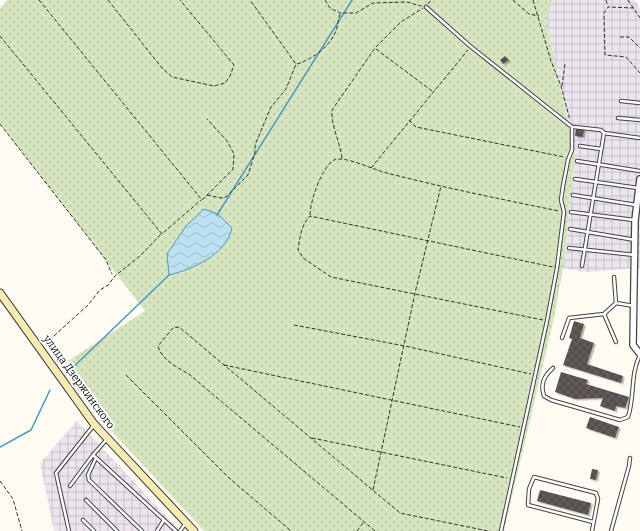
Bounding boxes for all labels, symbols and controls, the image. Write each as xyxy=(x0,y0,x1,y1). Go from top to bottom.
street label: улица Дзержинского xyxy=(40,332,117,431)

